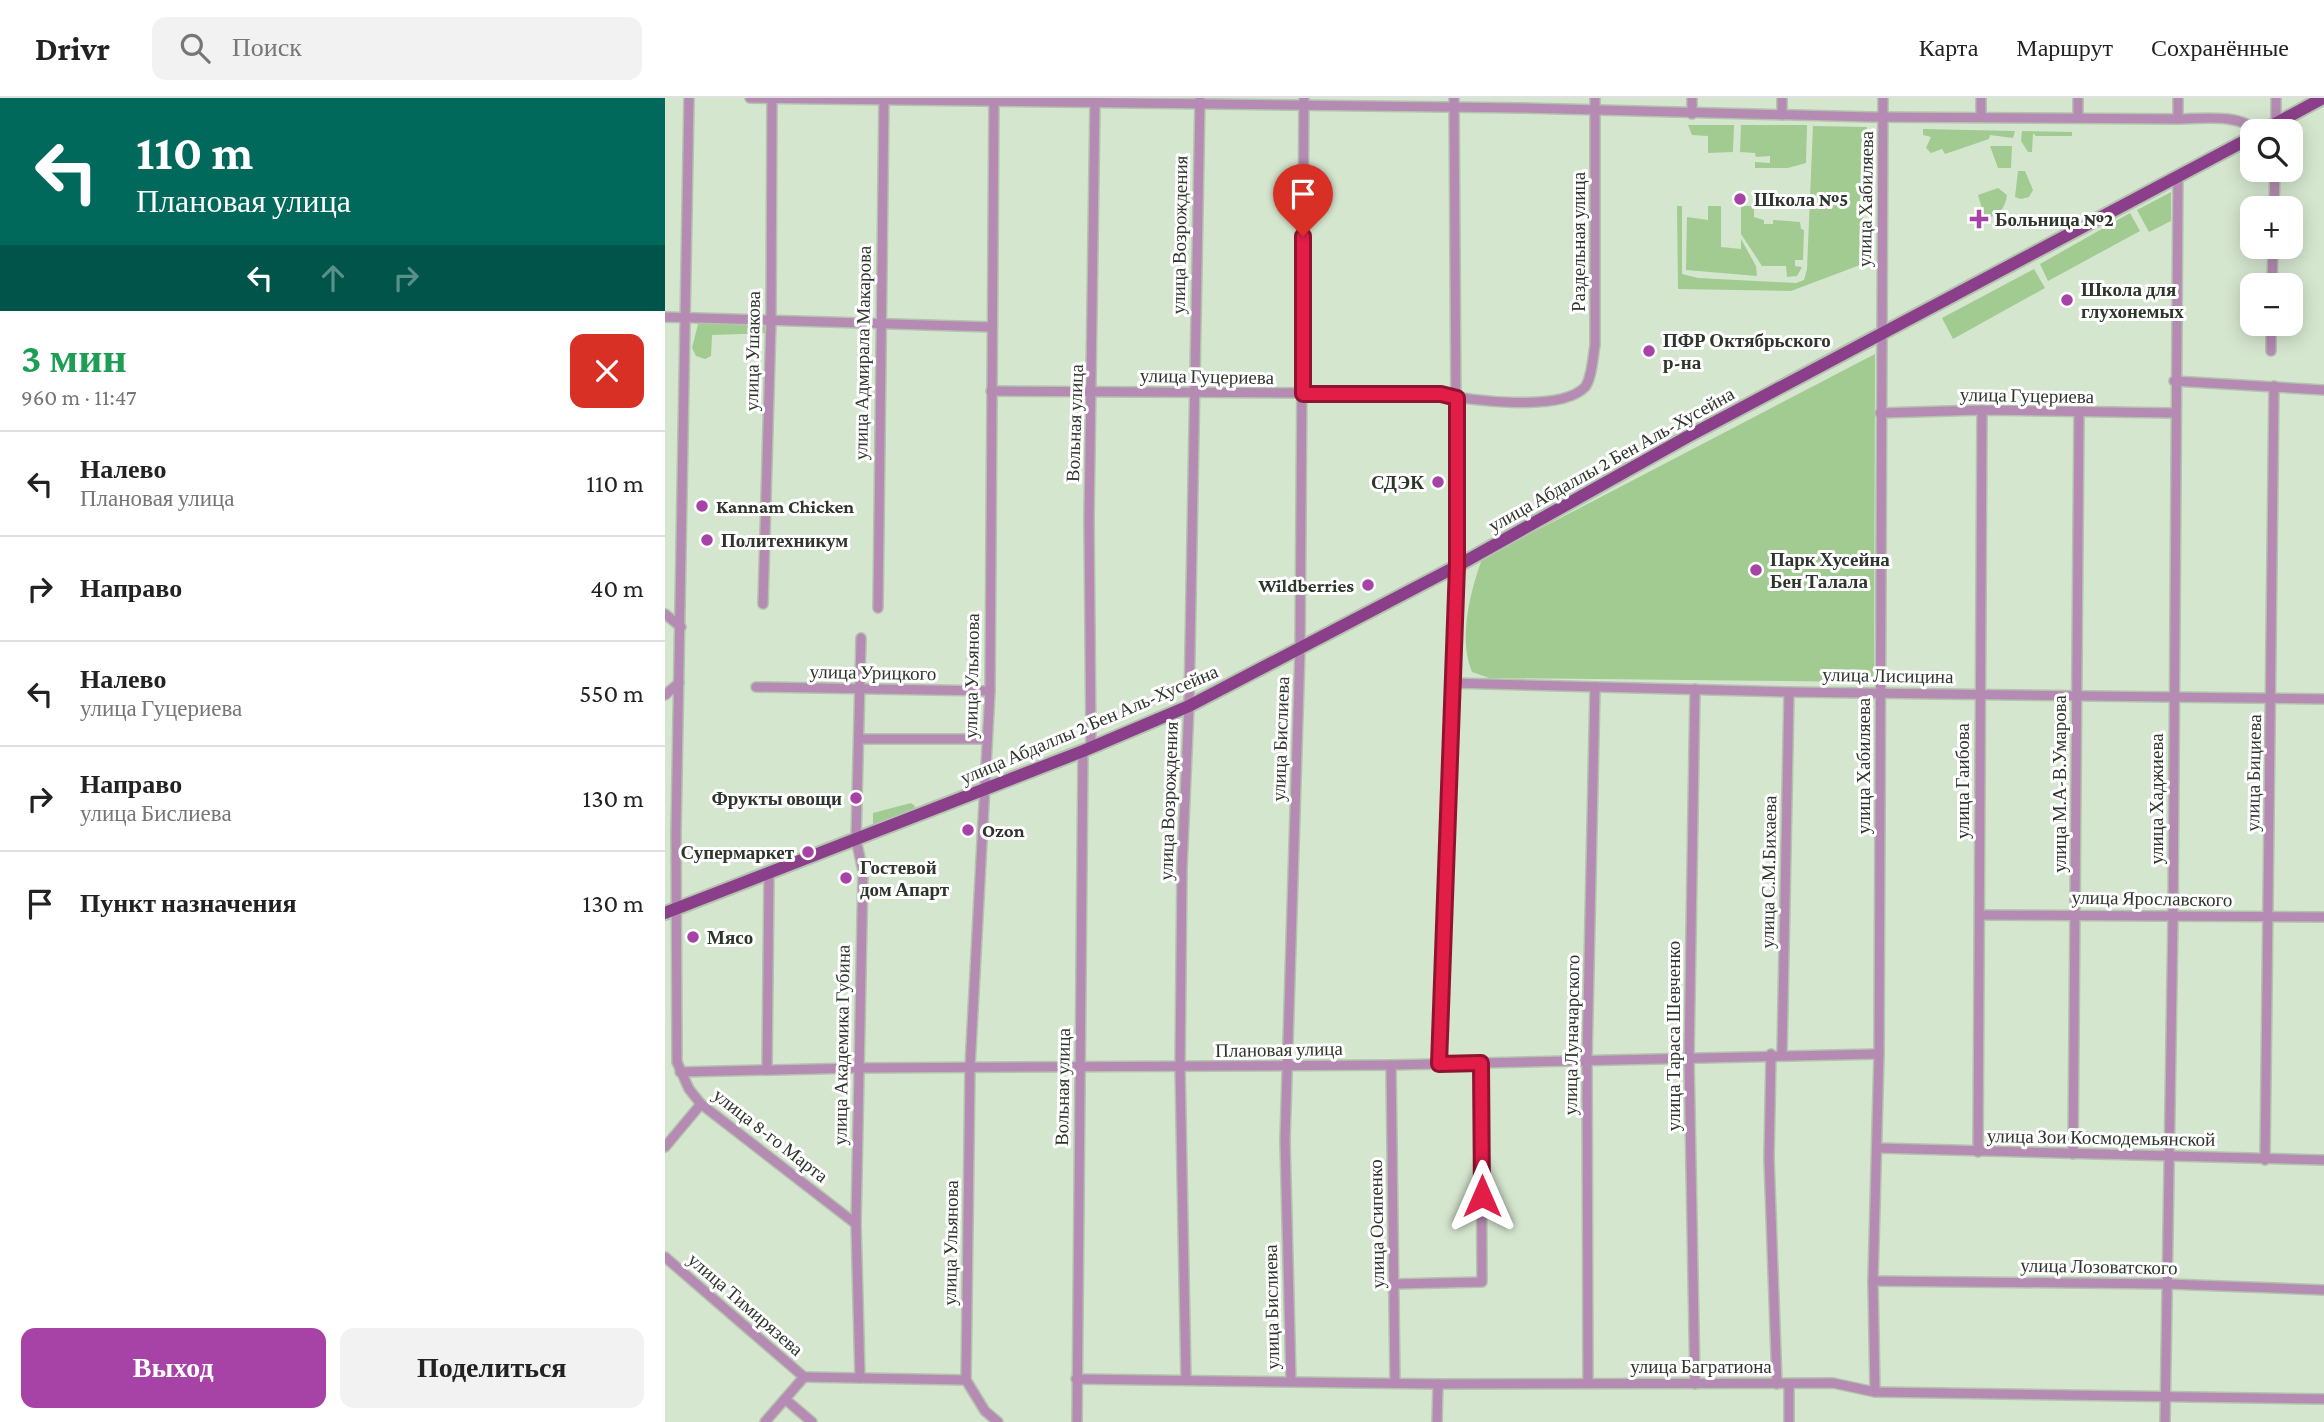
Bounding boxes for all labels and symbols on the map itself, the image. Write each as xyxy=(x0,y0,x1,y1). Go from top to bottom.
street label: улица Хабиляева xyxy=(1854,130,1877,267)
street label: улица Возрождения xyxy=(1168,155,1191,315)
pin xyxy=(1273,164,1333,236)
street label: Раздельная улица xyxy=(1568,171,1589,312)
place label: Школа №5 xyxy=(1754,189,1848,210)
marker: Школа №5 xyxy=(1732,191,1748,207)
marker: Больница №2 xyxy=(1969,209,1989,229)
place label: Больница №2 xyxy=(1995,209,2114,230)
street label: улица Адмирала Макарова xyxy=(850,245,875,460)
place label: Школа для глухонемых xyxy=(2081,279,2184,322)
street label: улица Ушакова xyxy=(741,290,764,411)
marker: Школа для глухонемых xyxy=(2059,292,2075,308)
place label: ПФР Октябрьского р-на xyxy=(1663,330,1831,373)
marker: ПФР Октябрьского р-на xyxy=(1641,343,1657,359)
street label: Вольная улица xyxy=(1062,363,1087,482)
street label: улица Гуцериева xyxy=(1140,365,1275,388)
street label: улица Абдаллы 2 Бен Аль-Хусейна xyxy=(1485,383,1738,536)
street label: улица Гуцериева xyxy=(1960,384,2095,407)
place label: СДЭК xyxy=(1371,472,1424,493)
marker: СДЭК xyxy=(1430,474,1446,490)
place label: Kannam Chicken xyxy=(716,496,854,517)
marker: Kannam Chicken xyxy=(694,498,710,514)
place label: Политехникум xyxy=(721,530,848,551)
marker: Политехникум xyxy=(699,532,715,548)
place label: Парк Хусейна Бен Талала xyxy=(1770,549,1890,592)
marker: Парк Хусейна Бен Талала xyxy=(1748,562,1764,578)
place label: Wildberries xyxy=(1257,575,1354,596)
marker: Wildberries xyxy=(1360,577,1376,593)
street label: улица Ульянова xyxy=(960,613,983,739)
street label: улица Абдаллы 2 Бен Аль-Хусейна xyxy=(957,660,1222,788)
street label: улица Урицкого xyxy=(809,661,937,684)
street label: улица Лисицина xyxy=(1822,664,1954,687)
street label: улица Бислиева xyxy=(1268,676,1293,802)
street label: улица М.А-В.Умарова xyxy=(2049,695,2070,873)
street label: улица Хабиляева xyxy=(1853,697,1874,834)
street label: улица Бициева xyxy=(2242,714,2265,832)
street label: улица Возрождения xyxy=(1155,721,1182,881)
street label: улица Гаибова xyxy=(1952,722,1973,839)
street label: улица Хаджиева xyxy=(2146,733,2167,865)
place label: Фрукты овощи xyxy=(711,788,842,809)
marker: Фрукты овощи xyxy=(848,790,864,806)
street label: улица С.М.Бихаева xyxy=(1757,795,1780,949)
place label: Ozon xyxy=(982,820,1025,841)
marker: Ozon xyxy=(960,822,976,838)
place label: Супермаркет xyxy=(680,842,795,863)
marker: Супермаркет xyxy=(800,844,816,860)
place label: Гостевой дом Апарт xyxy=(860,857,950,900)
marker: Гостевой дом Апарт xyxy=(838,870,854,886)
street label: улица Ярославского xyxy=(2071,887,2233,910)
place label: Мясо xyxy=(707,927,753,948)
marker: Мясо xyxy=(685,929,701,945)
street label: улица Тараса Шевченко xyxy=(1663,941,1684,1131)
street label: улица Академика Губина xyxy=(829,944,854,1146)
street label: улица Луначарского xyxy=(1560,954,1583,1116)
street label: Вольная улица xyxy=(1051,1027,1074,1146)
street label: Плановая улица xyxy=(1215,1038,1344,1061)
street label: улица 8-го Марта xyxy=(709,1084,833,1187)
street label: улица Зои Космодемьянской xyxy=(1987,1125,2215,1150)
street label: улица Осипенко xyxy=(1365,1159,1388,1289)
position arrow xyxy=(1445,1159,1519,1233)
street label: улица Ульянова xyxy=(939,1180,962,1306)
street label: улица Бислиева xyxy=(1260,1244,1283,1370)
street label: улица Тимирязева xyxy=(684,1249,808,1360)
street label: улица Лозоватского xyxy=(2020,1255,2178,1278)
street label: улица Багратиона xyxy=(1630,1356,1772,1377)

